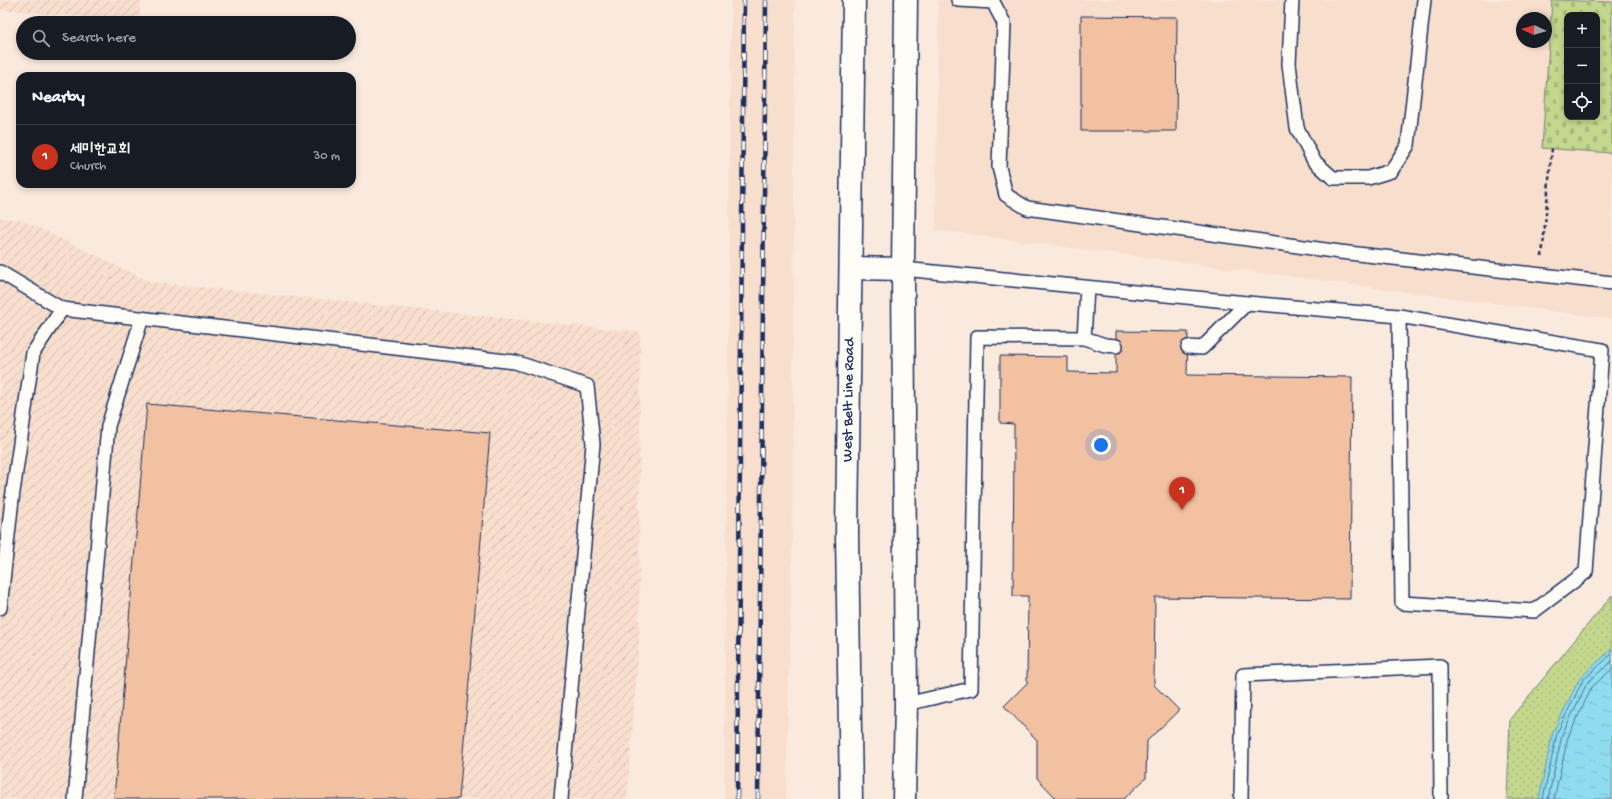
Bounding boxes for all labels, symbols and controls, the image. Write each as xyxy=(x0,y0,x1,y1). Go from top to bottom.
north arrow xyxy=(1516,12,1552,48)
map controls xyxy=(1564,12,1600,120)
button: + xyxy=(1564,12,1600,48)
search box xyxy=(16,16,356,60)
icon: search xyxy=(30,27,52,49)
text: Search here xyxy=(62,29,136,47)
button: − xyxy=(1564,48,1600,84)
button: locate xyxy=(1564,84,1600,120)
text: Nearby xyxy=(32,88,85,108)
text: 세미한교회 xyxy=(70,141,130,159)
text: 1 xyxy=(42,149,48,164)
text: 30 m xyxy=(314,149,340,164)
text: Church xyxy=(70,159,106,174)
street label: West Belt Line Road xyxy=(839,337,859,462)
your location xyxy=(1091,435,1111,455)
pin: 1 xyxy=(1169,477,1195,510)

